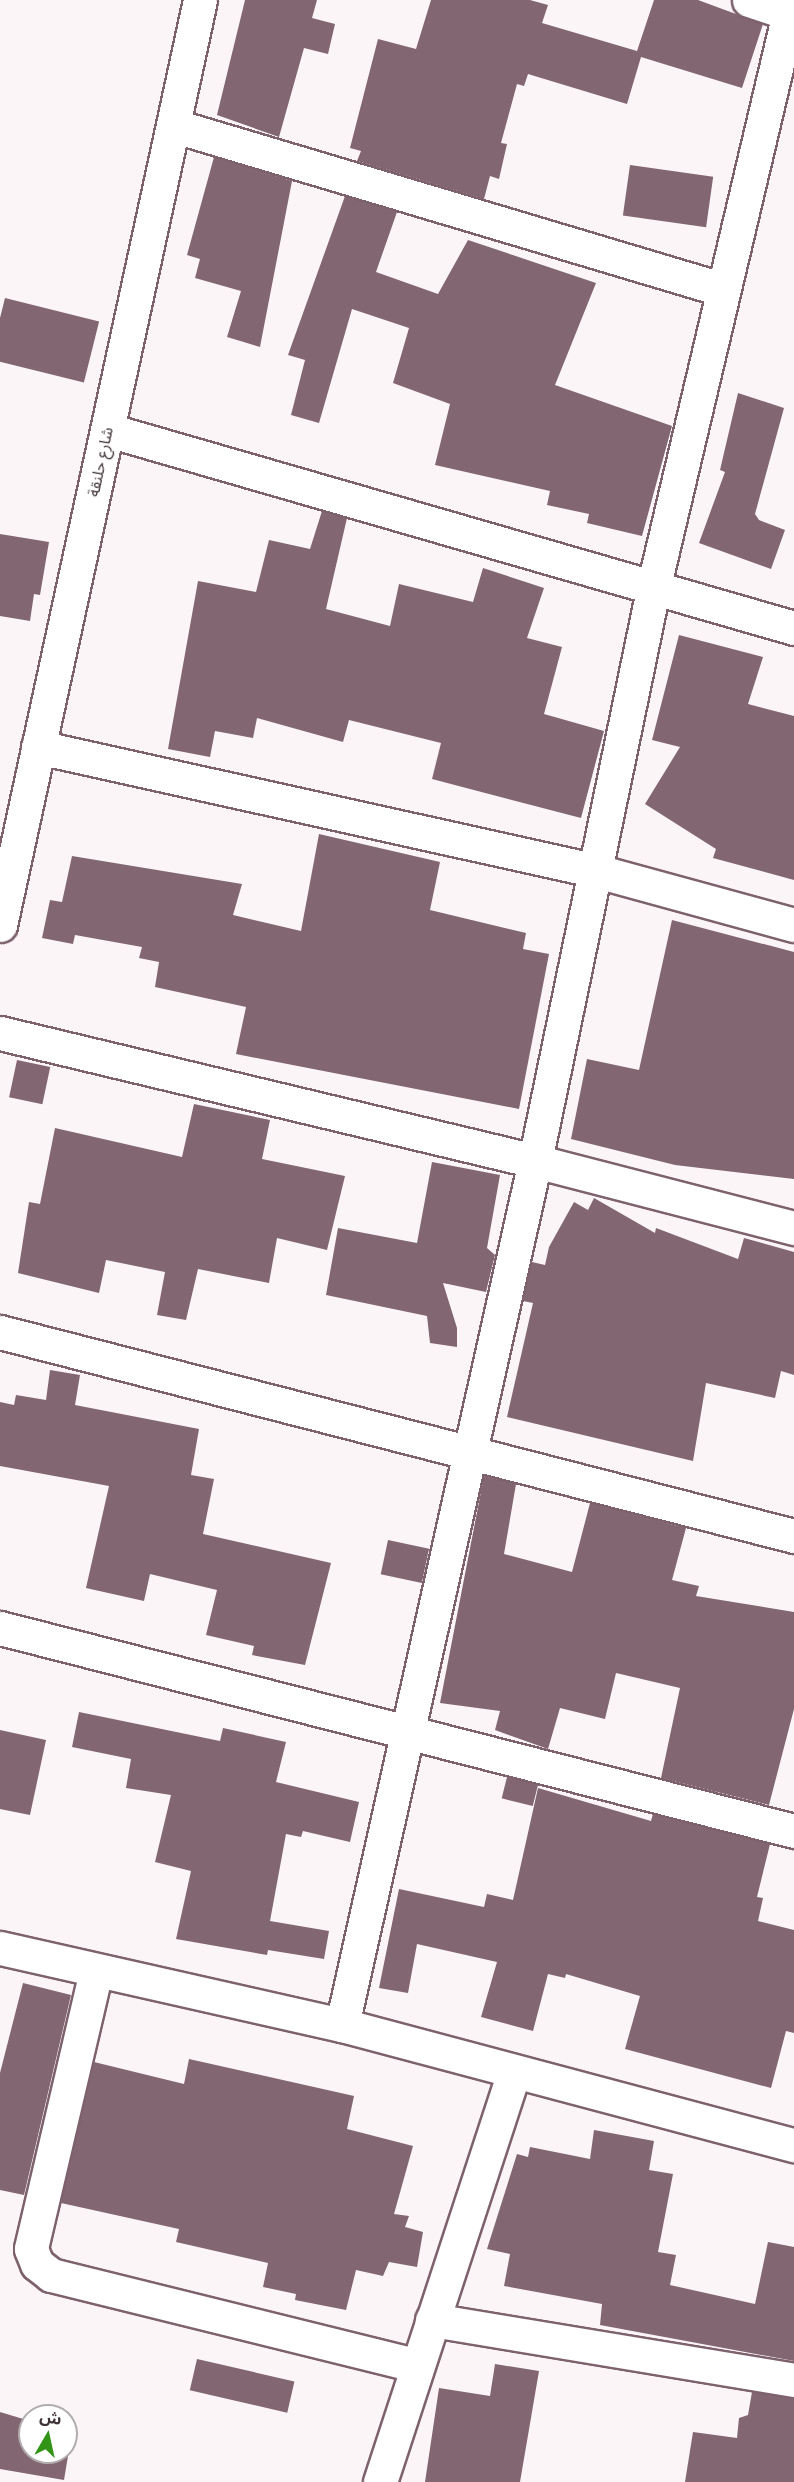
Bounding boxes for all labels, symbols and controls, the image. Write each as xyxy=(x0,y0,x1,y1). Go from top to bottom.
street label: شارع حلنقة xyxy=(84,425,118,499)
north arrow xyxy=(18,2404,78,2464)
text: ش xyxy=(38,2407,63,2430)

